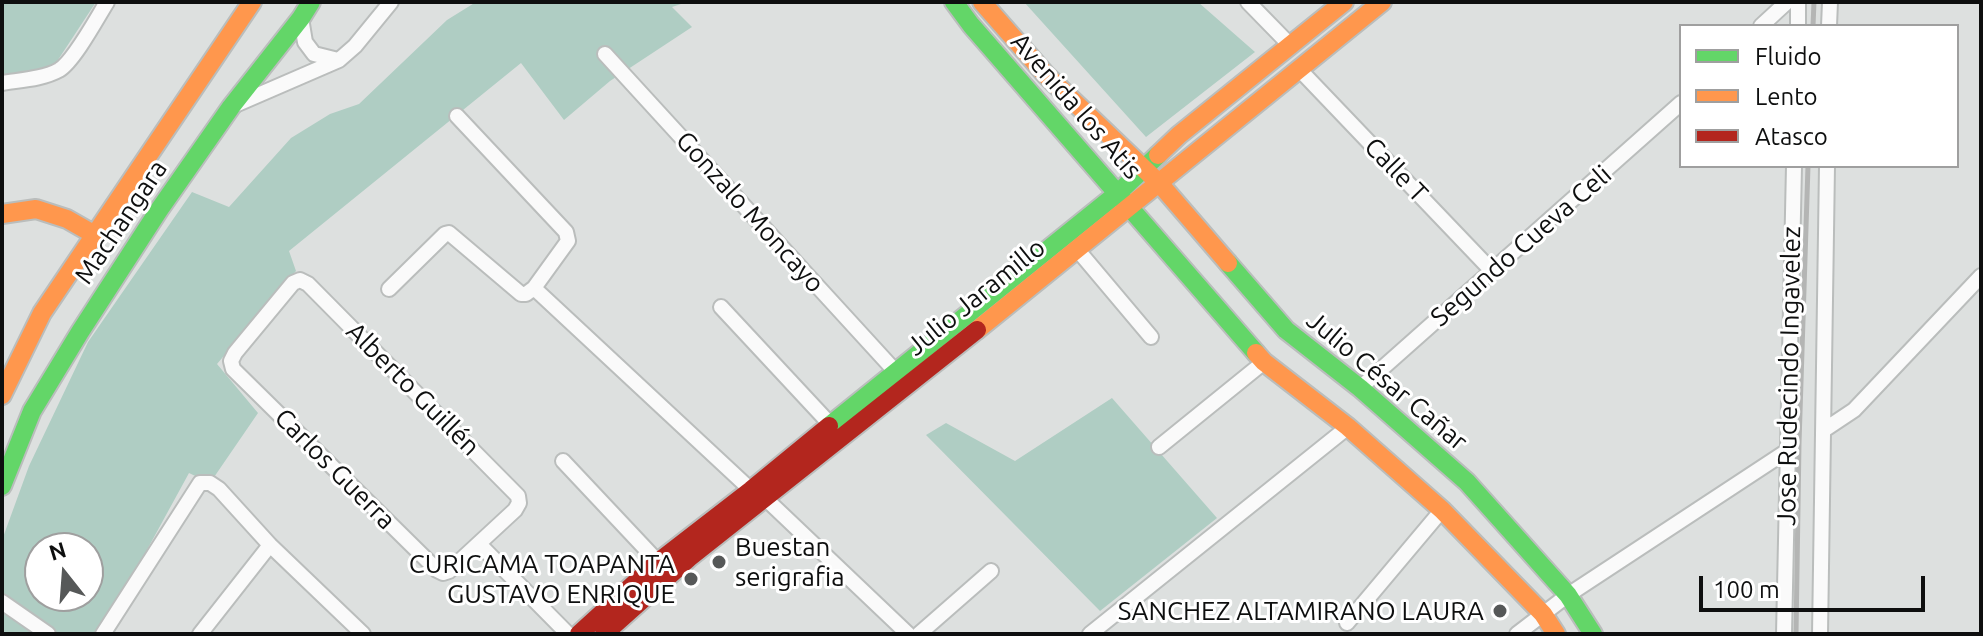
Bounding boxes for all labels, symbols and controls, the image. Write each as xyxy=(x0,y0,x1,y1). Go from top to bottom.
legend xyxy=(1679,24,1959,168)
street label: Avenida los Atis xyxy=(1004,27,1148,185)
text: Fluido xyxy=(1755,43,1822,70)
text: Lento xyxy=(1755,83,1818,110)
text: Atasco xyxy=(1755,123,1828,150)
street label: Gonzalo Moncayo xyxy=(669,125,831,299)
street label: Calle T xyxy=(1358,131,1434,209)
street label: Machangara xyxy=(68,154,174,290)
street label: Segundo Cueva Celi xyxy=(1424,159,1618,333)
street label: Jose Rudecindo Ingavelez xyxy=(1771,226,1807,526)
street label: Julio Jaramillo xyxy=(901,232,1051,362)
street label: Julio César Cañar xyxy=(1300,305,1474,457)
street label: Alberto Guillén xyxy=(340,316,486,462)
street label: Carlos Guerra xyxy=(268,402,402,536)
place label: Buestan serigrafia xyxy=(735,531,845,592)
north arrow xyxy=(24,532,104,612)
text: N xyxy=(46,536,69,565)
place label: CURICAMA TOAPANTA GUSTAVO ENRIQUE xyxy=(409,548,675,610)
marker: Buestan serigrafia xyxy=(710,553,728,571)
scale bar xyxy=(1703,560,1929,610)
marker: CURICAMA TOAPANTA GUSTAVO ENRIQUE xyxy=(682,570,700,588)
text: 100 m xyxy=(1713,576,1780,603)
place label: SANCHEZ ALTAMIRANO LAURA xyxy=(1118,595,1484,627)
marker: SANCHEZ ALTAMIRANO LAURA xyxy=(1491,602,1509,620)

